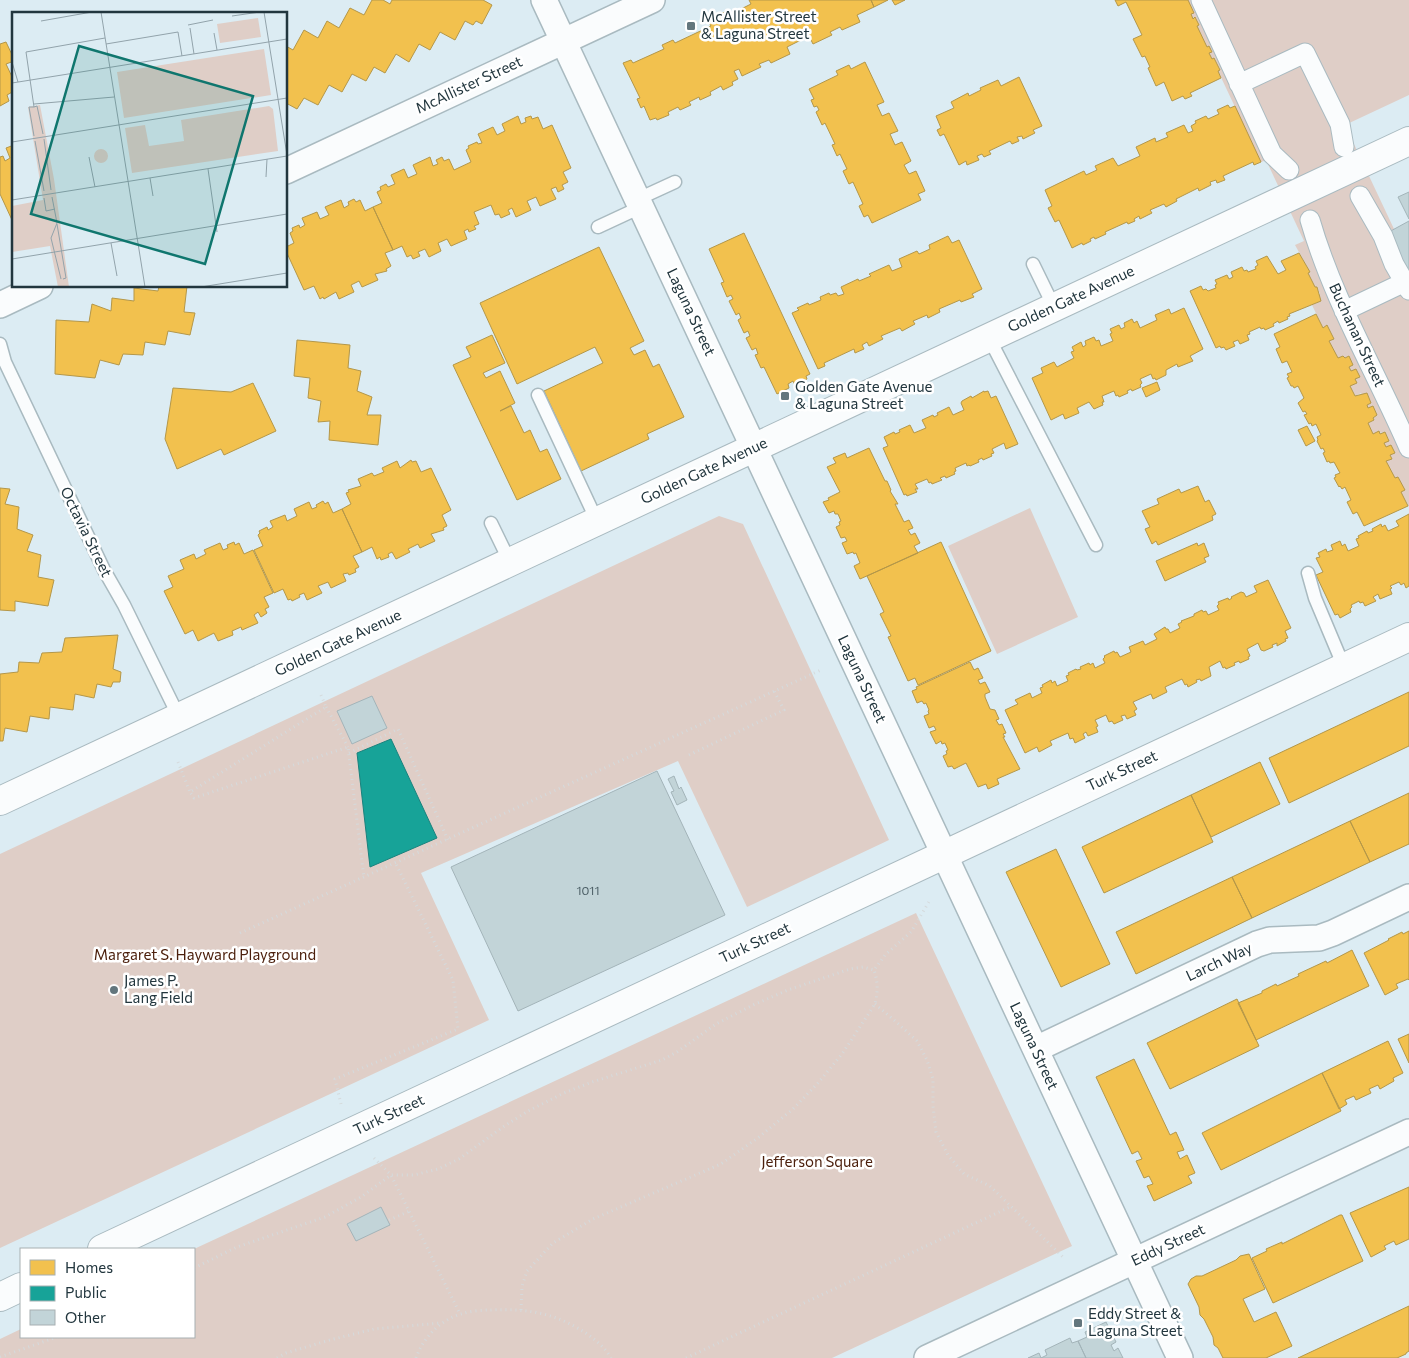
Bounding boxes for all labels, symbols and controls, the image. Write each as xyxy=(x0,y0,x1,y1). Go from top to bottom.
place label: McAllister Street & Laguna Street xyxy=(701,7,817,42)
inset map xyxy=(12,12,288,288)
marker: McAllister Street & Laguna Street xyxy=(685,20,697,32)
street label: McAllister Street xyxy=(412,52,525,117)
street label: Golden Gate Avenue xyxy=(1004,261,1137,335)
street label: Laguna Street xyxy=(664,265,720,358)
street label: Buchanan Street xyxy=(1326,280,1390,389)
place label: Golden Gate Avenue & Laguna Street xyxy=(795,377,933,412)
marker: Golden Gate Avenue & Laguna Street xyxy=(779,390,791,402)
street label: Golden Gate Avenue xyxy=(637,433,770,507)
street label: Octavia Street xyxy=(57,483,117,580)
street label: Golden Gate Avenue xyxy=(271,605,404,679)
street label: Laguna Street xyxy=(835,632,891,725)
street label: Turk Street xyxy=(1083,746,1160,794)
house number: 1011 xyxy=(576,883,600,897)
street label: Turk Street xyxy=(716,918,793,966)
street label: Larch Way xyxy=(1183,938,1255,984)
park label: Margaret S. Hayward Playground xyxy=(94,945,316,963)
place label: James P. Lang Field xyxy=(124,971,193,1006)
marker: James P. Lang Field xyxy=(108,984,120,996)
street label: Laguna Street xyxy=(1007,999,1063,1092)
street label: Turk Street xyxy=(350,1090,427,1138)
park label: Jefferson Square xyxy=(761,1152,873,1170)
street label: Eddy Street xyxy=(1128,1219,1207,1269)
legend xyxy=(20,1248,195,1338)
text: Homes xyxy=(65,1258,113,1276)
text: Public xyxy=(65,1283,107,1301)
place label: Eddy Street & Laguna Street xyxy=(1088,1304,1183,1339)
text: Other xyxy=(65,1308,106,1326)
marker: Eddy Street & Laguna Street xyxy=(1072,1317,1084,1329)

